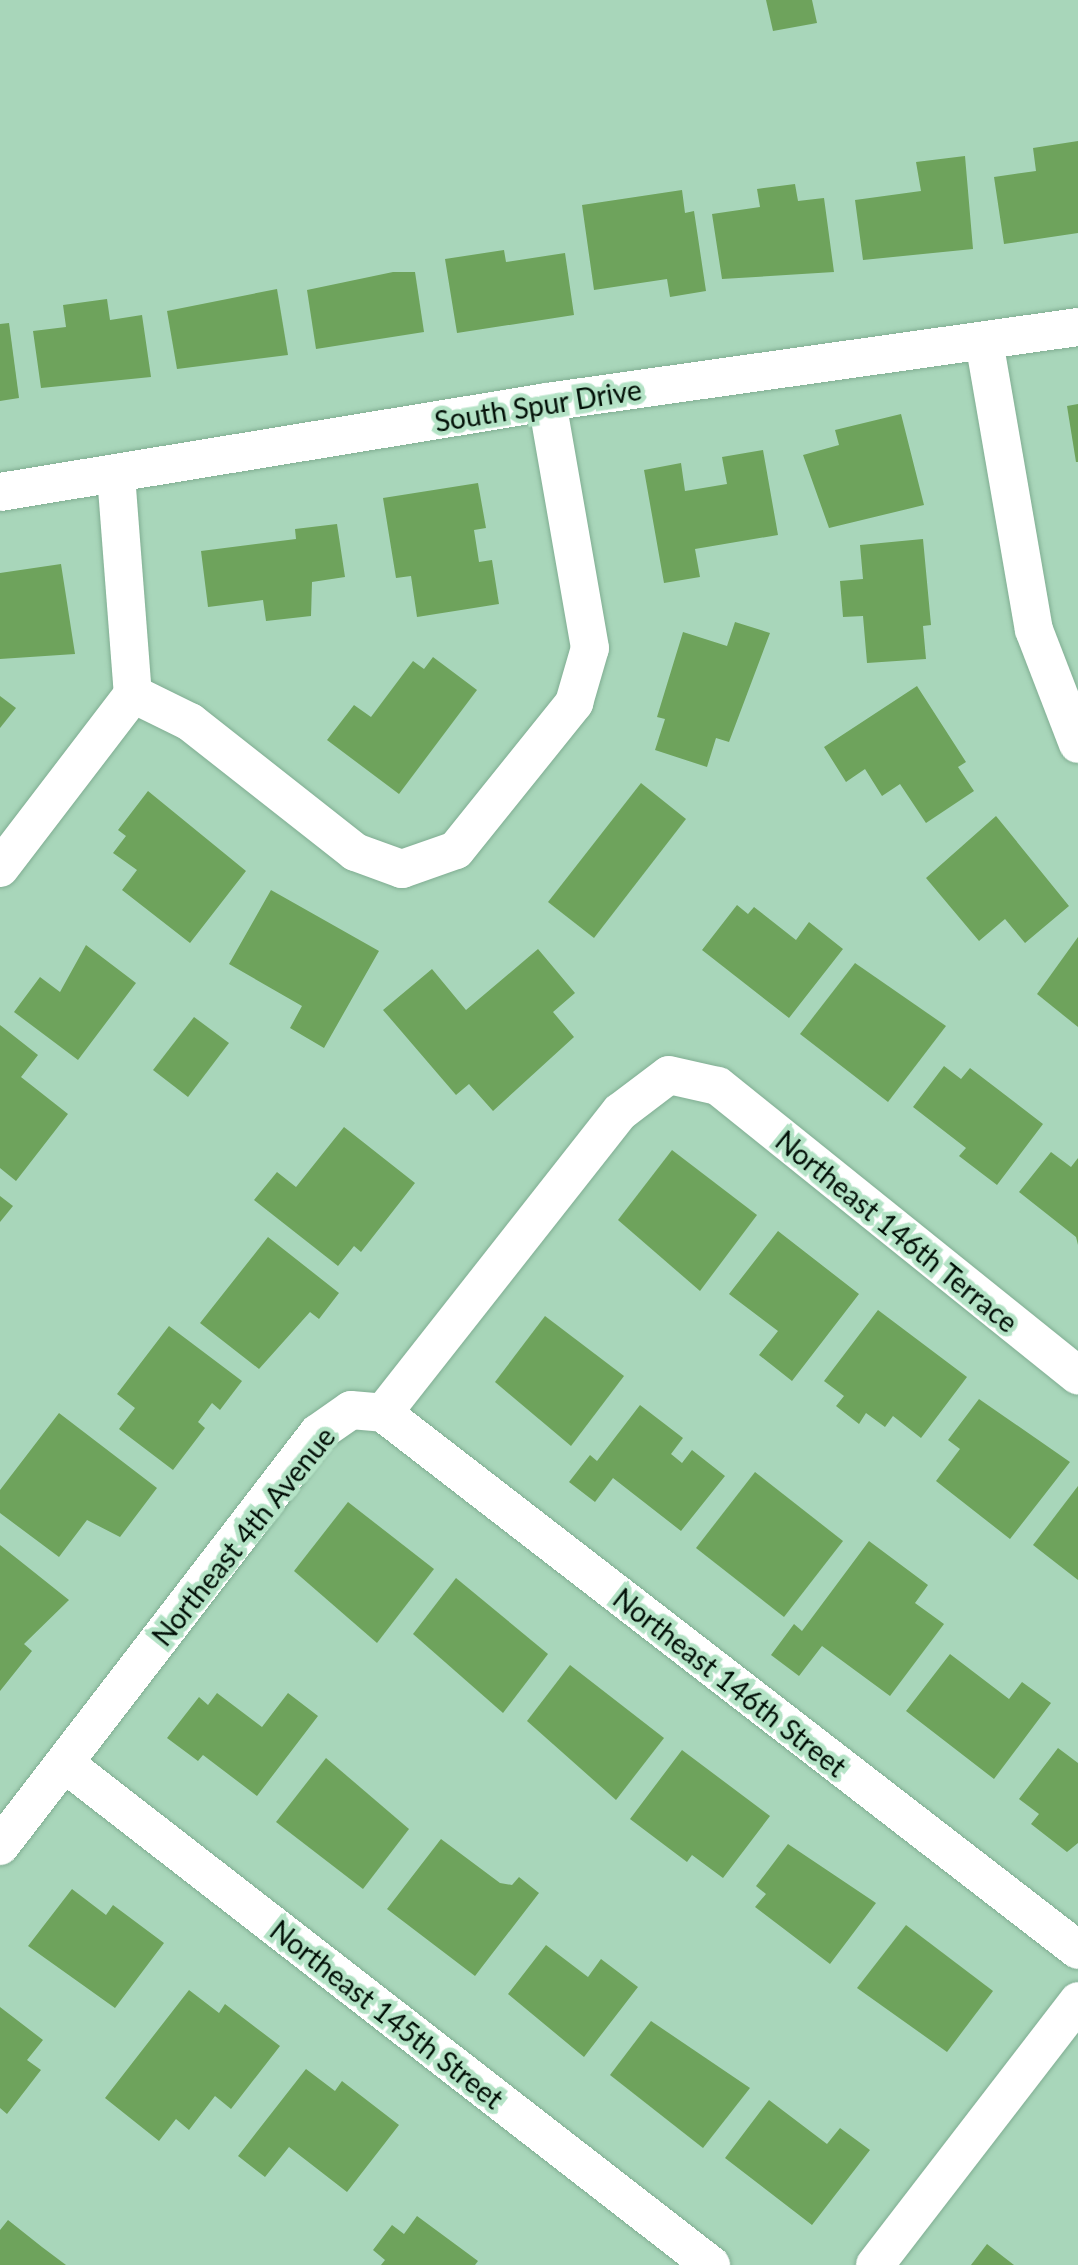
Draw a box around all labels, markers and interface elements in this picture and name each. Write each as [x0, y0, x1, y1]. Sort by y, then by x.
street label: South Spur Drive [432, 372, 644, 438]
street label: Northeast 146th Terrace [769, 1123, 1025, 1339]
street label: Northeast 4th Avenue [144, 1420, 342, 1652]
street label: Northeast 146th Street [607, 1581, 853, 1783]
street label: Northeast 145th Street [264, 1913, 510, 2115]

